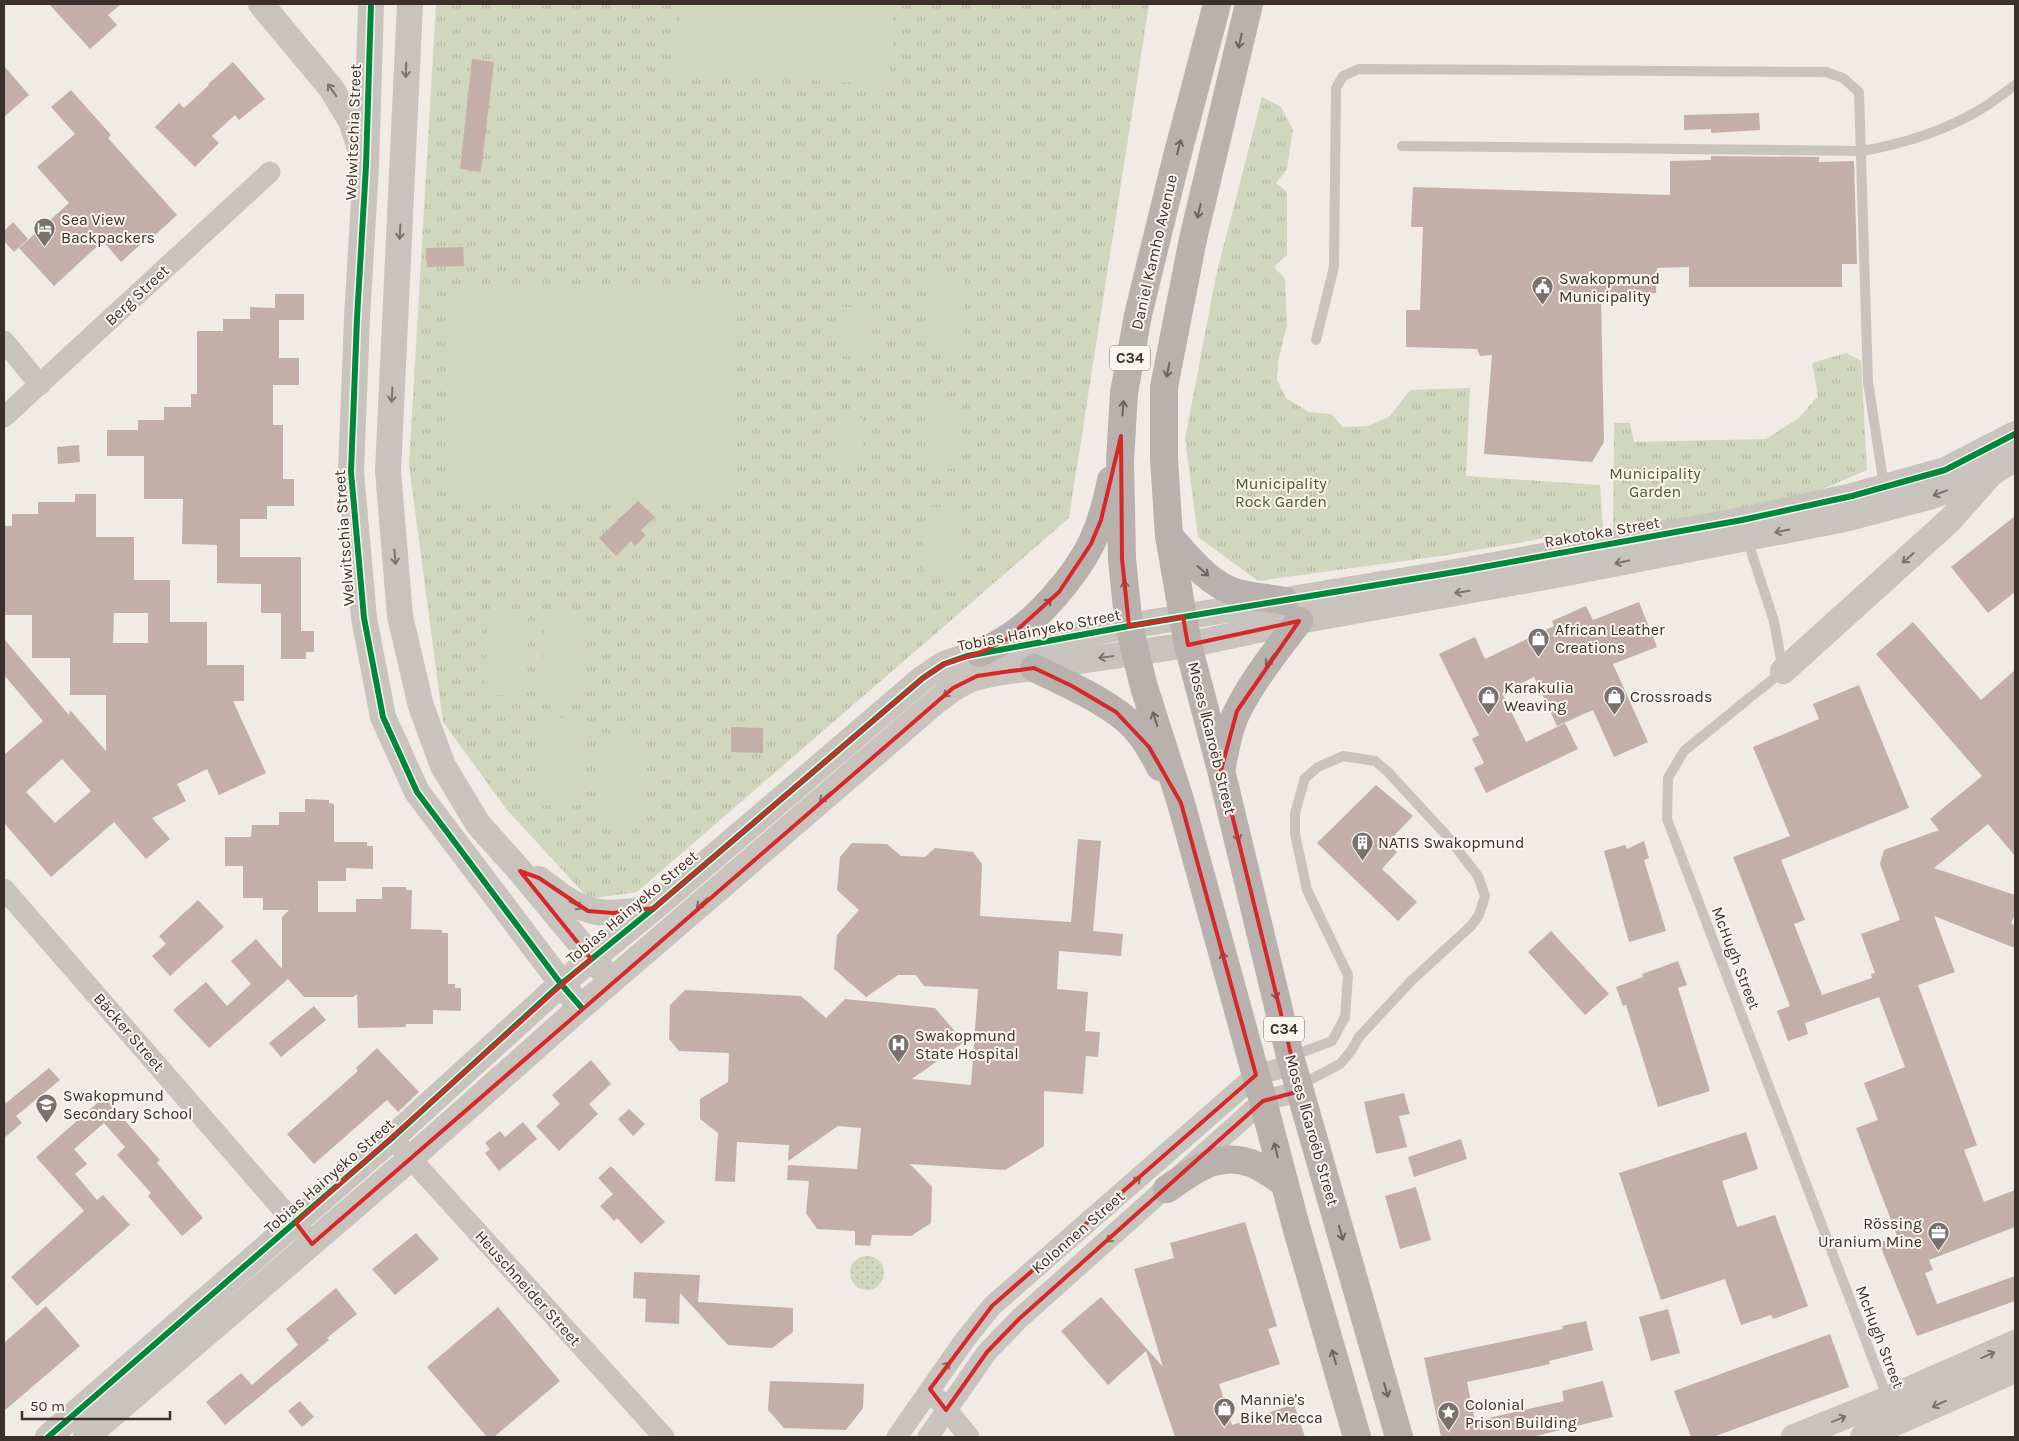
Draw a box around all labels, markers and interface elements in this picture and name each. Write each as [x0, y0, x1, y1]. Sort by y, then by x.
one-way arrow [1235, 33, 1244, 49]
one-way arrow [402, 62, 411, 78]
street label: Welwitschia Street [341, 63, 365, 201]
one-way arrow [327, 83, 337, 97]
one-way arrow [1175, 139, 1184, 155]
street label: Daniel Kamho Avenue [1127, 173, 1181, 331]
one-way arrow [1194, 202, 1204, 218]
place label: Sea View Backpackers [61, 210, 155, 247]
hotel icon: Sea View Backpackers [33, 216, 57, 247]
one-way arrow [395, 224, 404, 240]
street label: Berg Street [101, 261, 173, 329]
place label: Swakopmund Municipality [1559, 269, 1660, 306]
public building icon: Swakopmund Municipality [1531, 275, 1555, 306]
road number: C34 [1110, 346, 1150, 370]
one-way arrow [1162, 362, 1172, 378]
one-way arrow [387, 386, 396, 402]
one-way arrow [1118, 400, 1127, 416]
park label: Municipality Garden [1609, 464, 1701, 501]
street label: Welwitschia Street [330, 469, 358, 607]
park label: Municipality Rock Garden [1235, 474, 1327, 511]
one-way arrow [1932, 489, 1948, 498]
street label: Rakotoka Street [1543, 513, 1661, 551]
one-way arrow [1774, 527, 1790, 537]
one-way arrow [390, 548, 400, 564]
one-way arrow [1902, 552, 1915, 564]
one-way arrow [1615, 558, 1631, 568]
one-way arrow [1196, 565, 1209, 577]
one-way arrow [1120, 580, 1130, 596]
one-way arrow [1455, 588, 1471, 598]
one-way arrow [1040, 599, 1052, 611]
street label: Tobias Hainyeko Street [956, 605, 1122, 655]
place label: African Leather Creations [1555, 620, 1665, 657]
shop icon: African Leather Creations [1527, 626, 1551, 657]
one-way arrow [1098, 653, 1114, 663]
one-way arrow [1264, 653, 1275, 666]
street label: Moses ǁGaroëb Street [1184, 660, 1240, 816]
place label: Karakulia Weaving [1504, 678, 1574, 715]
shop icon: Karakulia Weaving [1476, 684, 1500, 715]
shop icon: Crossroads [1602, 684, 1626, 715]
one-way arrow [943, 686, 956, 697]
place label: Crossroads [1630, 687, 1712, 706]
one-way arrow [1150, 712, 1159, 727]
one-way arrow [819, 791, 832, 803]
one-way arrow [1233, 826, 1242, 842]
building icon: NATIS Swakopmund [1350, 830, 1374, 861]
place label: NATIS Swakopmund [1378, 833, 1524, 852]
street label: Tobias Hainyeko Street [562, 846, 702, 968]
one-way arrow [696, 897, 709, 908]
one-way arrow [568, 901, 583, 910]
street label: McHugh Street [1708, 904, 1764, 1012]
one-way arrow [1219, 952, 1229, 968]
one-way arrow [1271, 984, 1280, 1000]
street label: Bäcker Street [90, 989, 168, 1075]
road number: C34 [1264, 1016, 1304, 1042]
place label: Swakopmund State Hospital [915, 1026, 1019, 1063]
hospital icon: Swakopmund State Hospital [887, 1032, 911, 1063]
street label: Moses ǁGaroëb Street [1281, 1052, 1343, 1208]
place label: Swakopmund Secondary School [63, 1086, 192, 1123]
school or university icon: Swakopmund Secondary School [35, 1092, 59, 1123]
street label: Tobias Hainyeko Street [260, 1114, 398, 1238]
one-way arrow [1271, 1142, 1280, 1158]
one-way arrow [1129, 1176, 1142, 1188]
street label: Kolonnen Street [1028, 1187, 1128, 1277]
place label: Rössing Uranium Mine [1818, 1214, 1922, 1251]
office icon: Rössing Uranium Mine [1926, 1220, 1950, 1251]
one-way arrow [1337, 1225, 1346, 1241]
street label: Heuschneider Street [471, 1226, 585, 1350]
one-way arrow [1106, 1231, 1119, 1243]
street label: McHugh Street [1852, 1283, 1908, 1391]
one-way arrow [1328, 1349, 1338, 1365]
one-way arrow [1980, 1349, 1995, 1359]
one-way arrow [940, 1362, 950, 1376]
one-way arrow [1381, 1381, 1391, 1397]
scale bar [22, 1388, 170, 1420]
place label: Mannie's Bike Mecca [1240, 1390, 1323, 1427]
place label: Colonial Prison Building [1465, 1395, 1577, 1432]
shop icon: Mannie's Bike Mecca [1212, 1396, 1236, 1427]
text: 50 m [30, 1397, 65, 1415]
one-way arrow [1932, 1400, 1947, 1410]
place icon: Colonial Prison Building [1437, 1401, 1461, 1432]
one-way arrow [1831, 1414, 1846, 1423]

